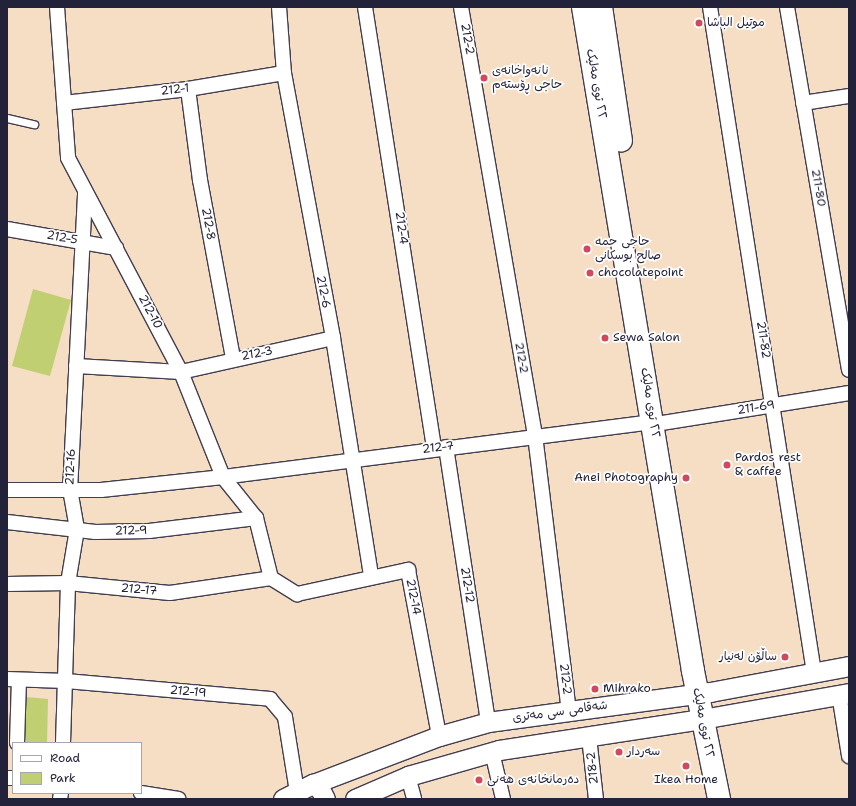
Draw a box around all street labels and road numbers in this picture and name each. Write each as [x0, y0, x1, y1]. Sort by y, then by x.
street label: 212-2 [457, 22, 477, 56]
street label: ٢٢ توی مەلیک [583, 48, 609, 120]
street label: 212-1 [160, 81, 190, 99]
street label: 211-80 [808, 168, 828, 208]
street label: 212-8 [198, 207, 218, 241]
street label: 212-4 [392, 211, 410, 245]
street label: 212-5 [45, 228, 79, 248]
street label: 212-6 [313, 274, 333, 310]
street label: 212-10 [135, 292, 165, 332]
street label: 211-82 [753, 320, 773, 360]
street label: 212-2 [511, 341, 531, 375]
street label: 212-3 [240, 344, 274, 364]
street label: ٢٢ توی مەلیک [637, 367, 663, 439]
street label: 211-69 [736, 398, 776, 418]
street label: 212-7 [421, 439, 455, 457]
street label: 212-16 [63, 448, 79, 486]
street label: 212-9 [115, 524, 147, 538]
street label: 212-12 [457, 566, 477, 604]
street label: 212-14 [402, 578, 424, 616]
street label: 212-17 [120, 581, 158, 599]
street label: 212-2 [556, 662, 574, 696]
street label: 212-19 [169, 683, 207, 701]
street label: ٢٢ توی مەلیک [689, 687, 717, 759]
street label: شەقامی سی مەتری [511, 698, 609, 726]
street label: 218-2 [584, 751, 602, 785]

